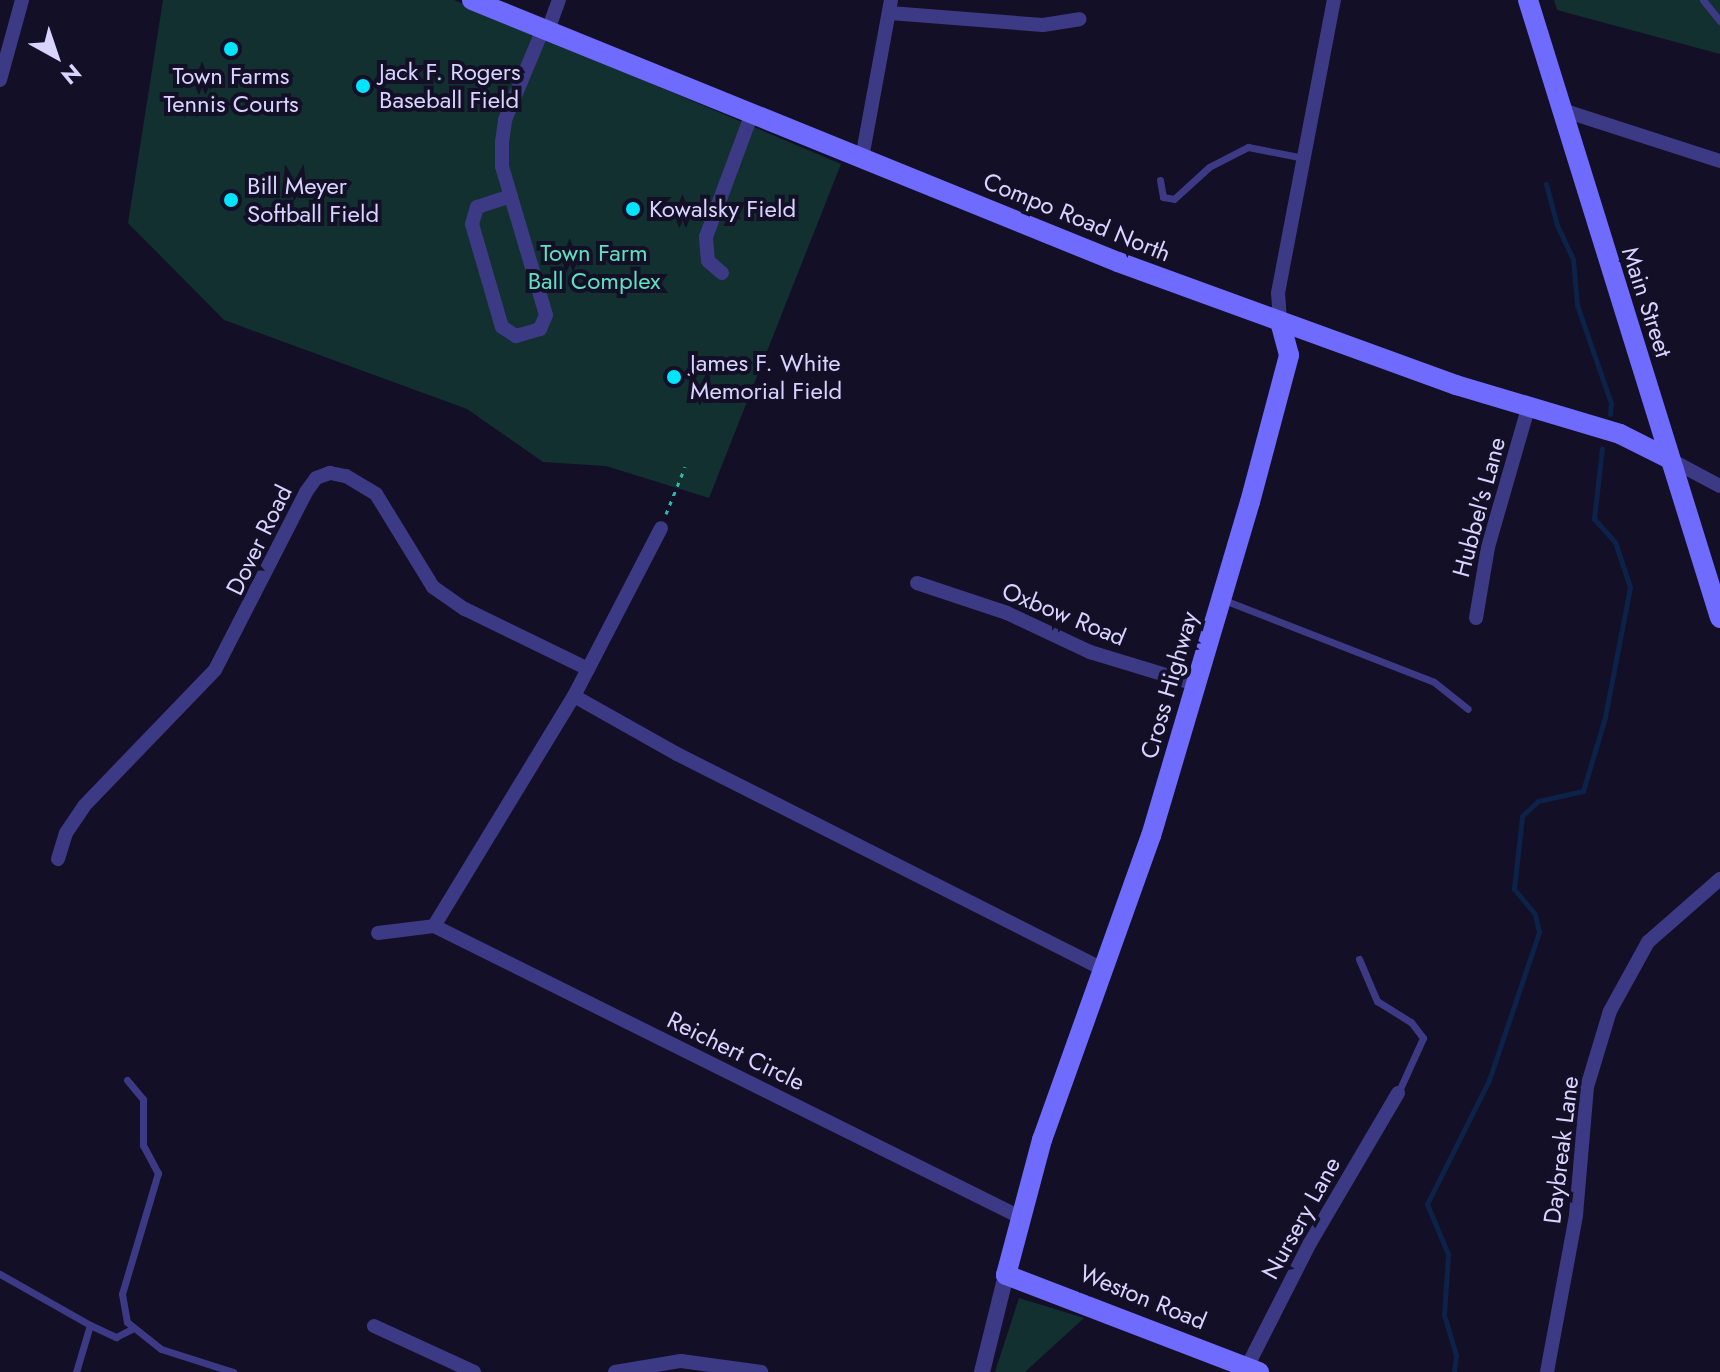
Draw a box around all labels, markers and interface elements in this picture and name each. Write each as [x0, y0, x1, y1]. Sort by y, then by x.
north arrow [16, 16, 96, 96]
marker: Town Farms Tennis Courts [222, 40, 240, 58]
text: N [54, 57, 88, 92]
place label: Jack F. Rogers Baseball Field [379, 58, 521, 114]
place label: Town Farms Tennis Courts [163, 62, 299, 118]
marker: Jack F. Rogers Baseball Field [354, 77, 372, 95]
street label: Compo Road North [979, 166, 1175, 268]
place label: Bill Meyer Softball Field [247, 172, 379, 228]
marker: Bill Meyer Softball Field [222, 191, 240, 209]
place label: Kowalsky Field [649, 195, 796, 223]
marker: Kowalsky Field [624, 200, 642, 218]
park label: Town Farm Ball Complex [528, 239, 660, 295]
street label: Main Street [1616, 243, 1678, 361]
place label: James F. White Memorial Field [690, 349, 842, 405]
marker: James F. White Memorial Field [665, 368, 683, 386]
street label: Hubbel's Lane [1447, 434, 1511, 580]
street label: Dover Road [220, 480, 298, 600]
street label: Oxbow Road [998, 576, 1130, 652]
street label: Cross Highway [1134, 608, 1204, 762]
street label: Reichert Circle [662, 1005, 810, 1097]
street label: Daybreak Lane [1538, 1074, 1584, 1226]
street label: Nursery Lane [1256, 1152, 1346, 1284]
street label: Weston Road [1075, 1258, 1211, 1336]

